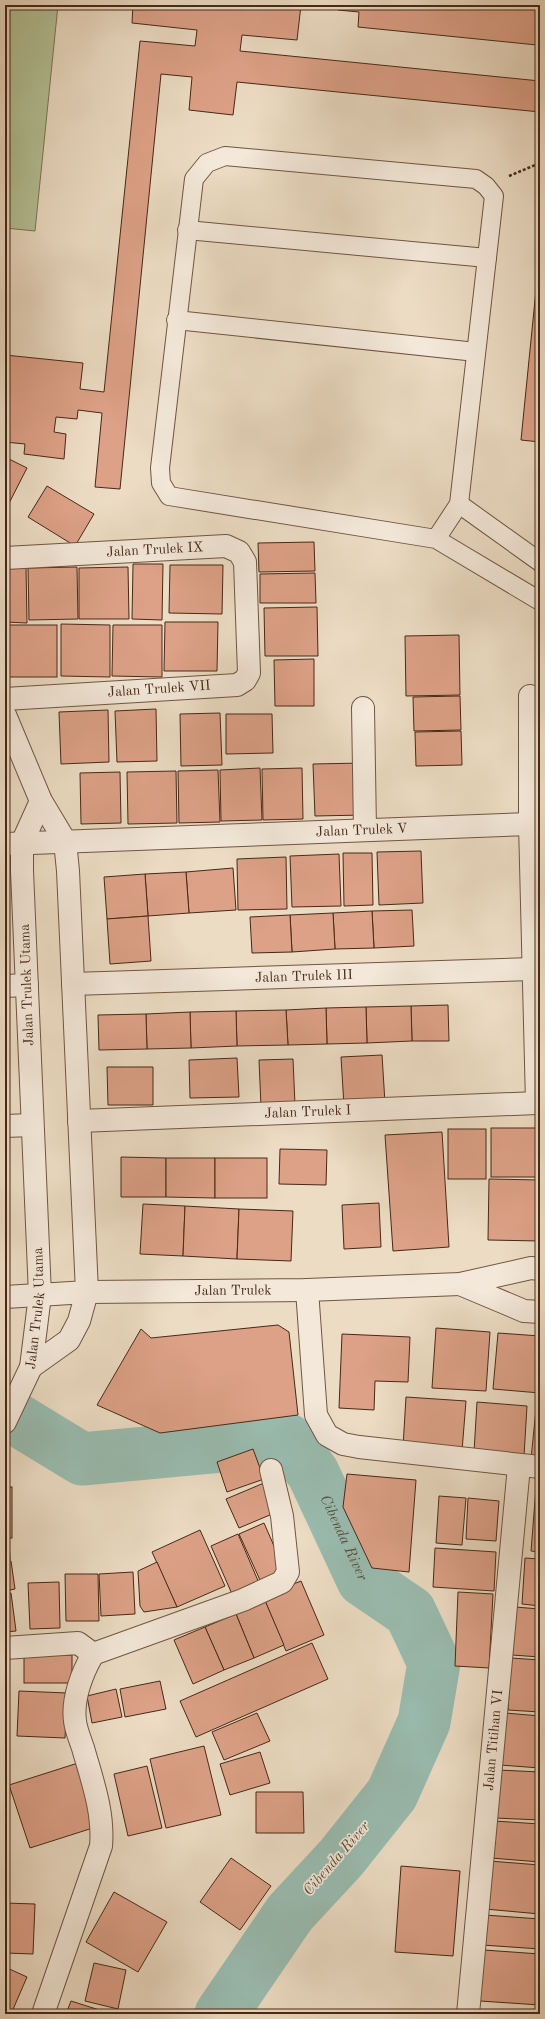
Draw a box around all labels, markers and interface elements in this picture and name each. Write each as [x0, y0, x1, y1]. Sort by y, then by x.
street label: Jalan Trulek IX [106, 540, 204, 559]
street label: Jalan Trulek VII [107, 678, 211, 700]
street label: Jalan Trulek V [315, 822, 408, 839]
street label: Jalan Trulek Utama [18, 924, 36, 1046]
street label: Jalan Trulek III [255, 968, 353, 985]
street label: Jalan Trulek I [264, 1103, 352, 1121]
street label: Jalan Trulek Utama [24, 1247, 47, 1370]
street label: Jalan Trulek [194, 1283, 272, 1298]
water label: Cibenda River [317, 1493, 370, 1583]
street label: Jalan Titihan VI [482, 1689, 505, 1791]
water label: Cibenda River [301, 1819, 373, 1899]

